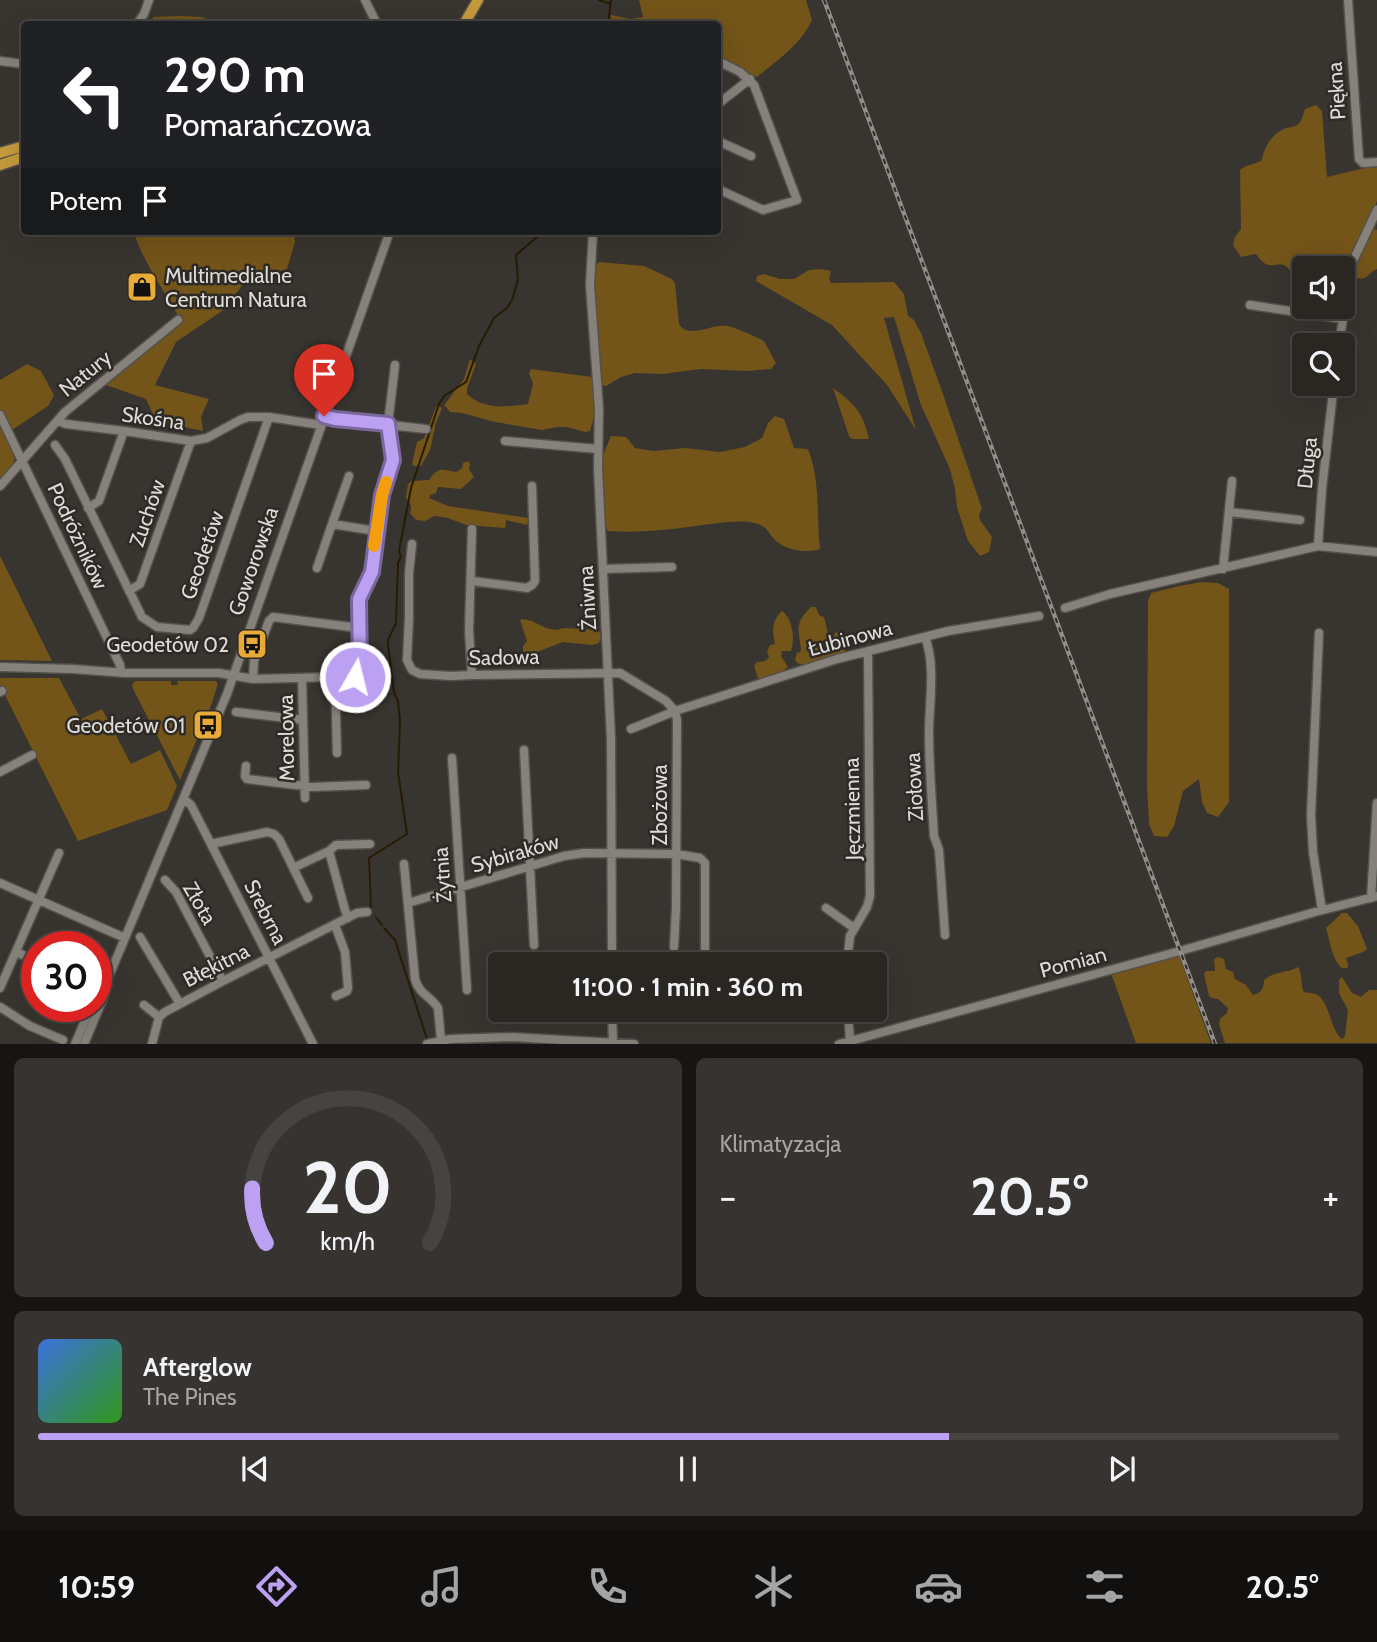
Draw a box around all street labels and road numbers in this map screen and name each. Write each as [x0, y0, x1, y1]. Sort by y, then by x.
street label: Piękna [1321, 61, 1351, 121]
street label: Natury [54, 344, 116, 402]
street label: Skośna [120, 401, 186, 435]
street label: Długa [1292, 436, 1322, 490]
street label: Zuchów [124, 476, 170, 550]
street label: Podróżników [42, 479, 114, 593]
street label: Goworowska [223, 503, 283, 619]
street label: Geodetów [175, 507, 229, 603]
street label: Żniwna [573, 565, 601, 631]
street label: Łubinowa [805, 615, 895, 661]
street label: Sadowa [468, 644, 540, 670]
street label: Morelowa [273, 694, 299, 782]
street label: Ziołowa [900, 752, 928, 822]
street label: Jęczmienna [839, 757, 865, 862]
street label: Zbożowa [647, 764, 672, 846]
street label: Sybiraków [468, 828, 562, 878]
street label: Żytnia [428, 846, 456, 904]
street label: Srebrna [239, 875, 293, 949]
street label: Złota [178, 877, 222, 929]
street label: Błękitna [179, 938, 253, 992]
street label: Pomian [1037, 941, 1109, 983]

